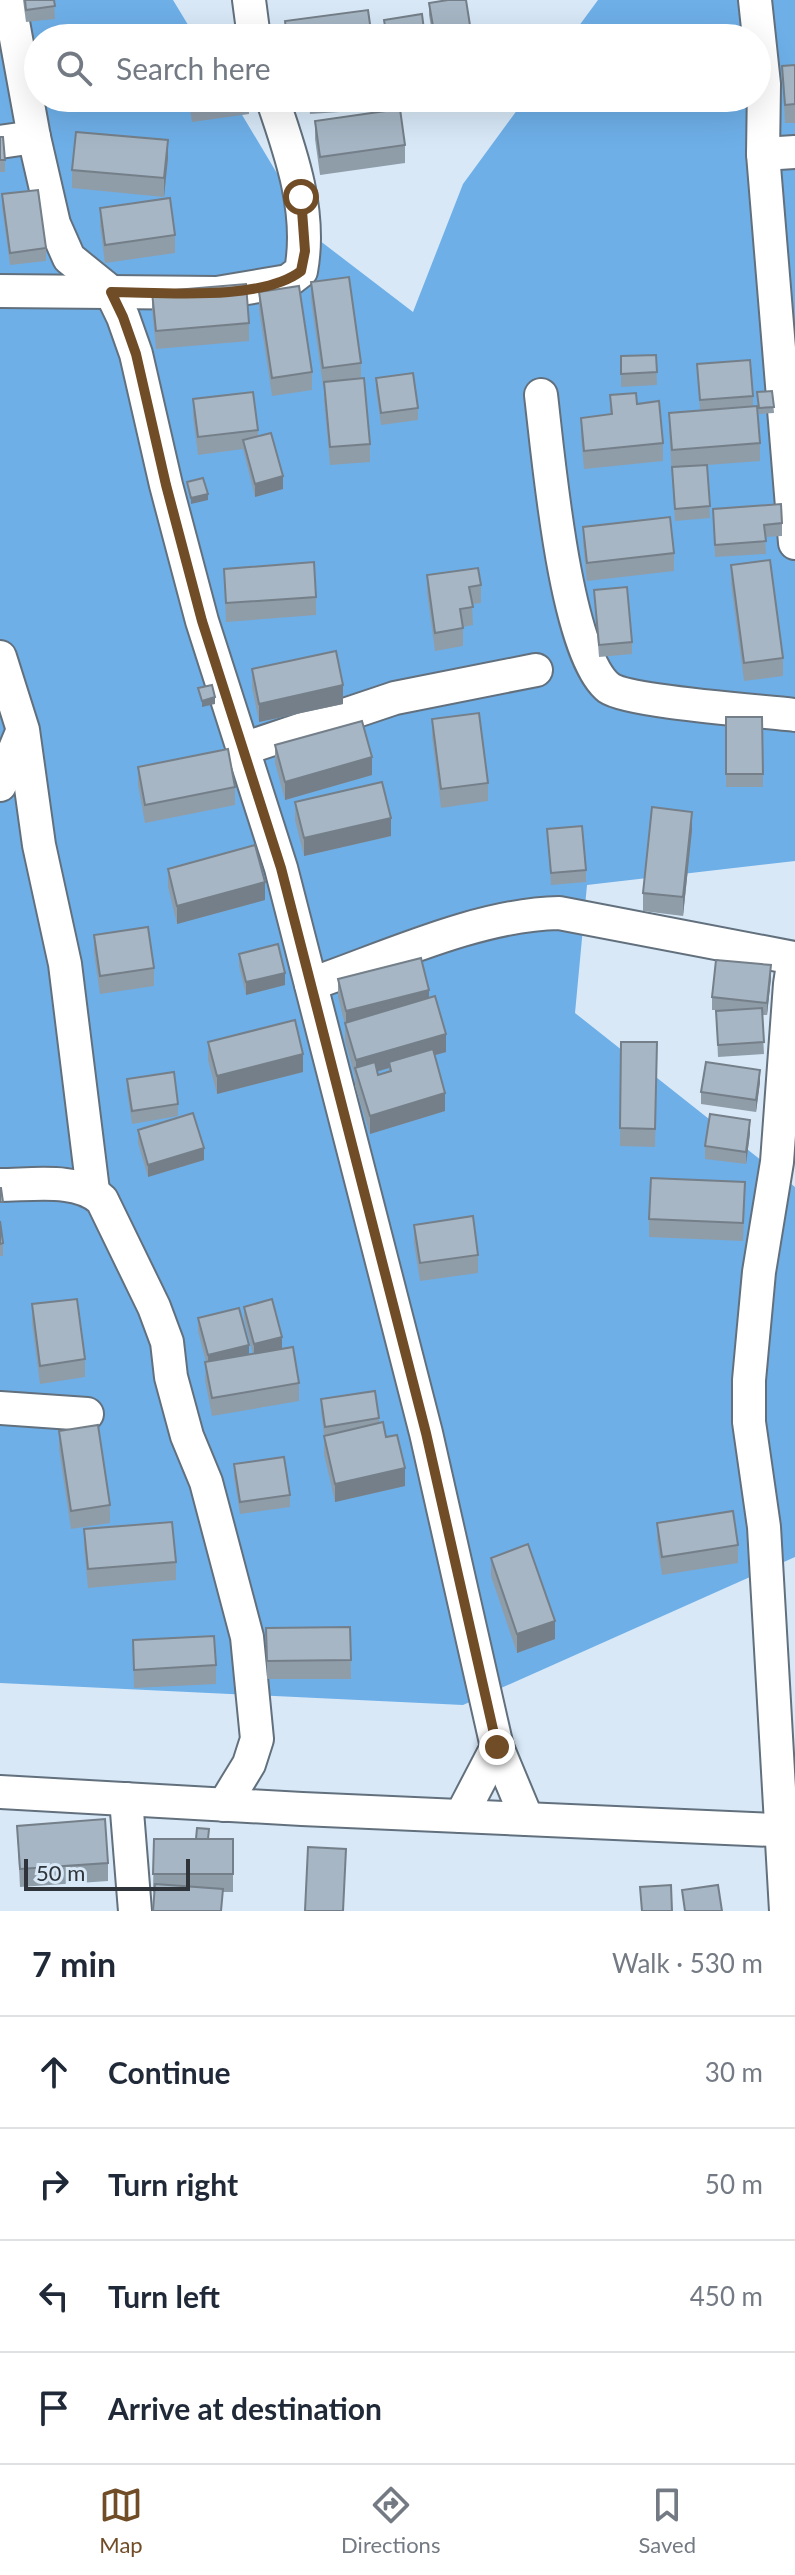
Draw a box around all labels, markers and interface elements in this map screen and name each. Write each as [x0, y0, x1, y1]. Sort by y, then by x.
search box [24, 24, 771, 112]
icon: search [52, 46, 96, 90]
text: Search here [116, 50, 271, 86]
route start [283, 179, 319, 215]
route end [479, 1729, 515, 1765]
scale bar [24, 1855, 190, 1891]
text: 50 m [36, 1859, 85, 1886]
text: 7 min [32, 1943, 116, 1984]
text: Walk · 530 m [612, 1947, 763, 1979]
icon: ahead [32, 2050, 76, 2094]
text: Continue [108, 2054, 231, 2090]
text: 30 m [705, 2056, 763, 2088]
icon: right [32, 2162, 76, 2206]
text: Turn right [108, 2166, 238, 2202]
text: 50 m [705, 2168, 763, 2200]
icon: left [32, 2274, 76, 2318]
text: Turn left [108, 2278, 220, 2314]
text: 450 m [690, 2280, 763, 2312]
icon: arrive [32, 2386, 76, 2430]
text: Arrive at destination [108, 2390, 382, 2426]
tab: Map [99, 2483, 143, 2558]
tab: Directions [341, 2483, 440, 2558]
tab: Saved [638, 2483, 696, 2558]

